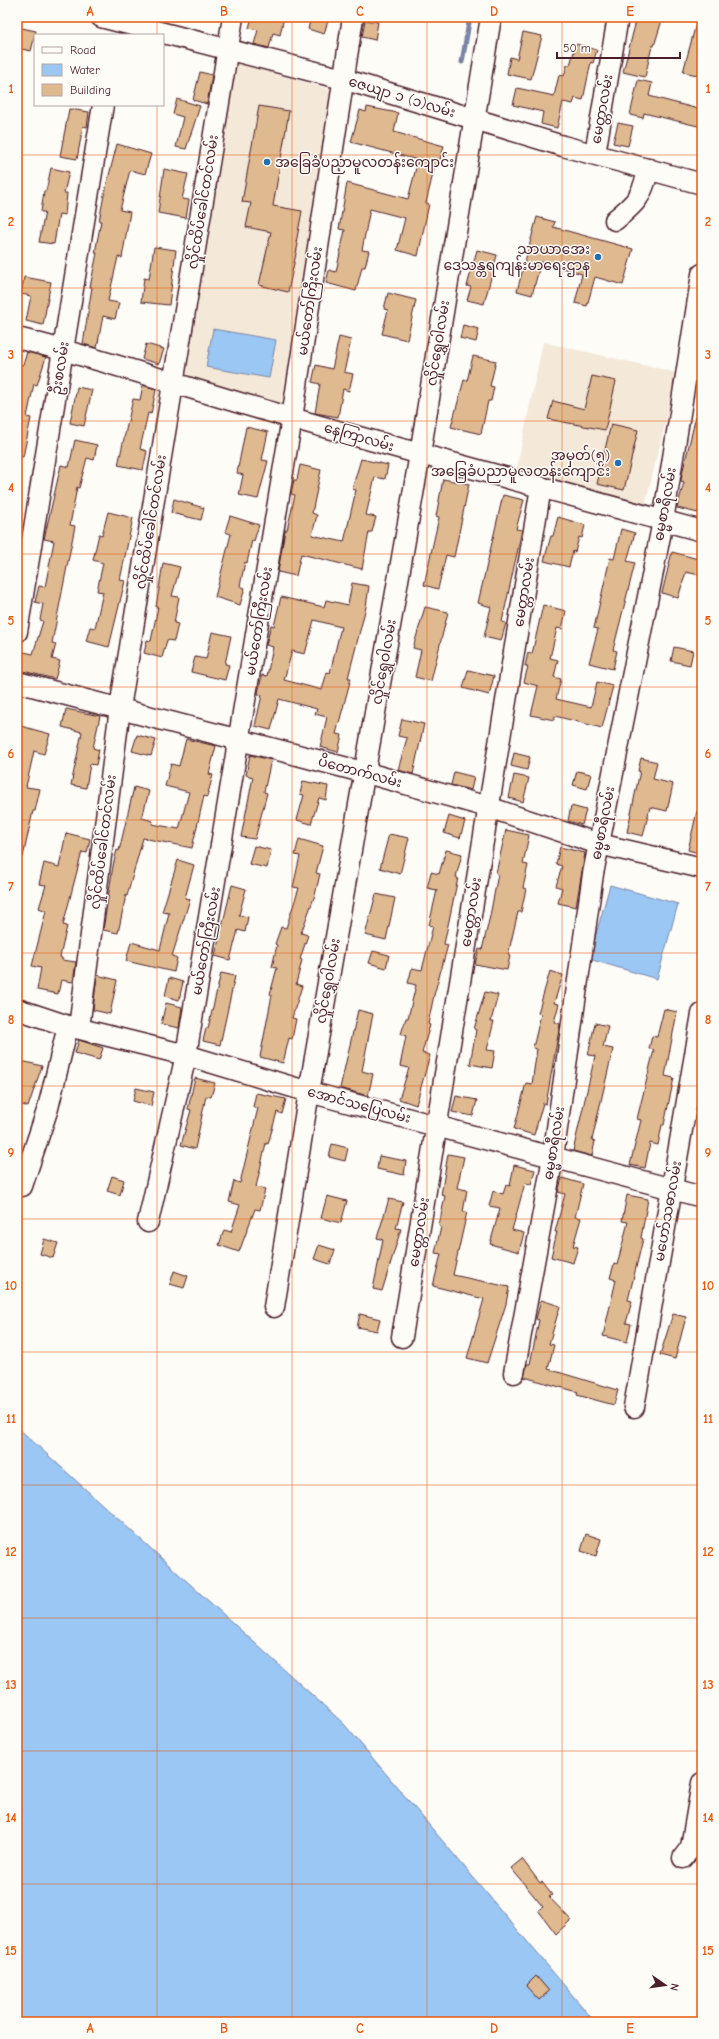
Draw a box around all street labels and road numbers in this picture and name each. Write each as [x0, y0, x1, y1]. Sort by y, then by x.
street label: ဇေယျာ ၁ (၁)လမ်း [346, 71, 458, 124]
street label: မေတ္တာလမ်း [586, 73, 619, 146]
street label: လှိုင်ထိပ်ခေါင်တင်လမ်း [182, 133, 225, 271]
street label: မယ်တော်ကြီးလမ်း [292, 245, 329, 357]
street label: လှိုင်ရွှေဝါလမ်း [421, 299, 456, 387]
street label: ဦးစလမ်း [45, 340, 76, 396]
street label: နေကြာလမ်း [321, 417, 397, 458]
street label: လှိုင်ထိပ်ခေါင်တင်လမ်း [130, 453, 173, 591]
street label: ဓမ္မစာရီလမ်း [648, 466, 683, 543]
street label: မေတ္တာလမ်း [508, 556, 541, 629]
street label: မယ်တော်ကြီးလမ်း [240, 565, 279, 677]
street label: လှိုင်ရွှေဝါလမ်း [366, 618, 403, 707]
street label: ပိတောက်လမ်း [316, 751, 404, 791]
street label: လှိုင်ထိပ်ခေါင်တင်လမ်း [84, 773, 123, 911]
street label: ဓမ္မစာရီလမ်း [586, 784, 622, 862]
street label: မေတ္တာလမ်း [455, 876, 488, 949]
street label: မယ်တော်ကြီးလမ်း [186, 885, 227, 997]
street label: လှိုင်ရွှေဝါလမ်း [310, 937, 347, 1026]
street label: အောင်သပြေလမ်း [305, 1081, 413, 1130]
street label: ဓမ္မစာရီလမ်း [538, 1105, 572, 1182]
street label: မဟော်သဓာလမ်း [649, 1159, 685, 1263]
street label: မေတ္တာလမ်း [403, 1196, 436, 1269]

